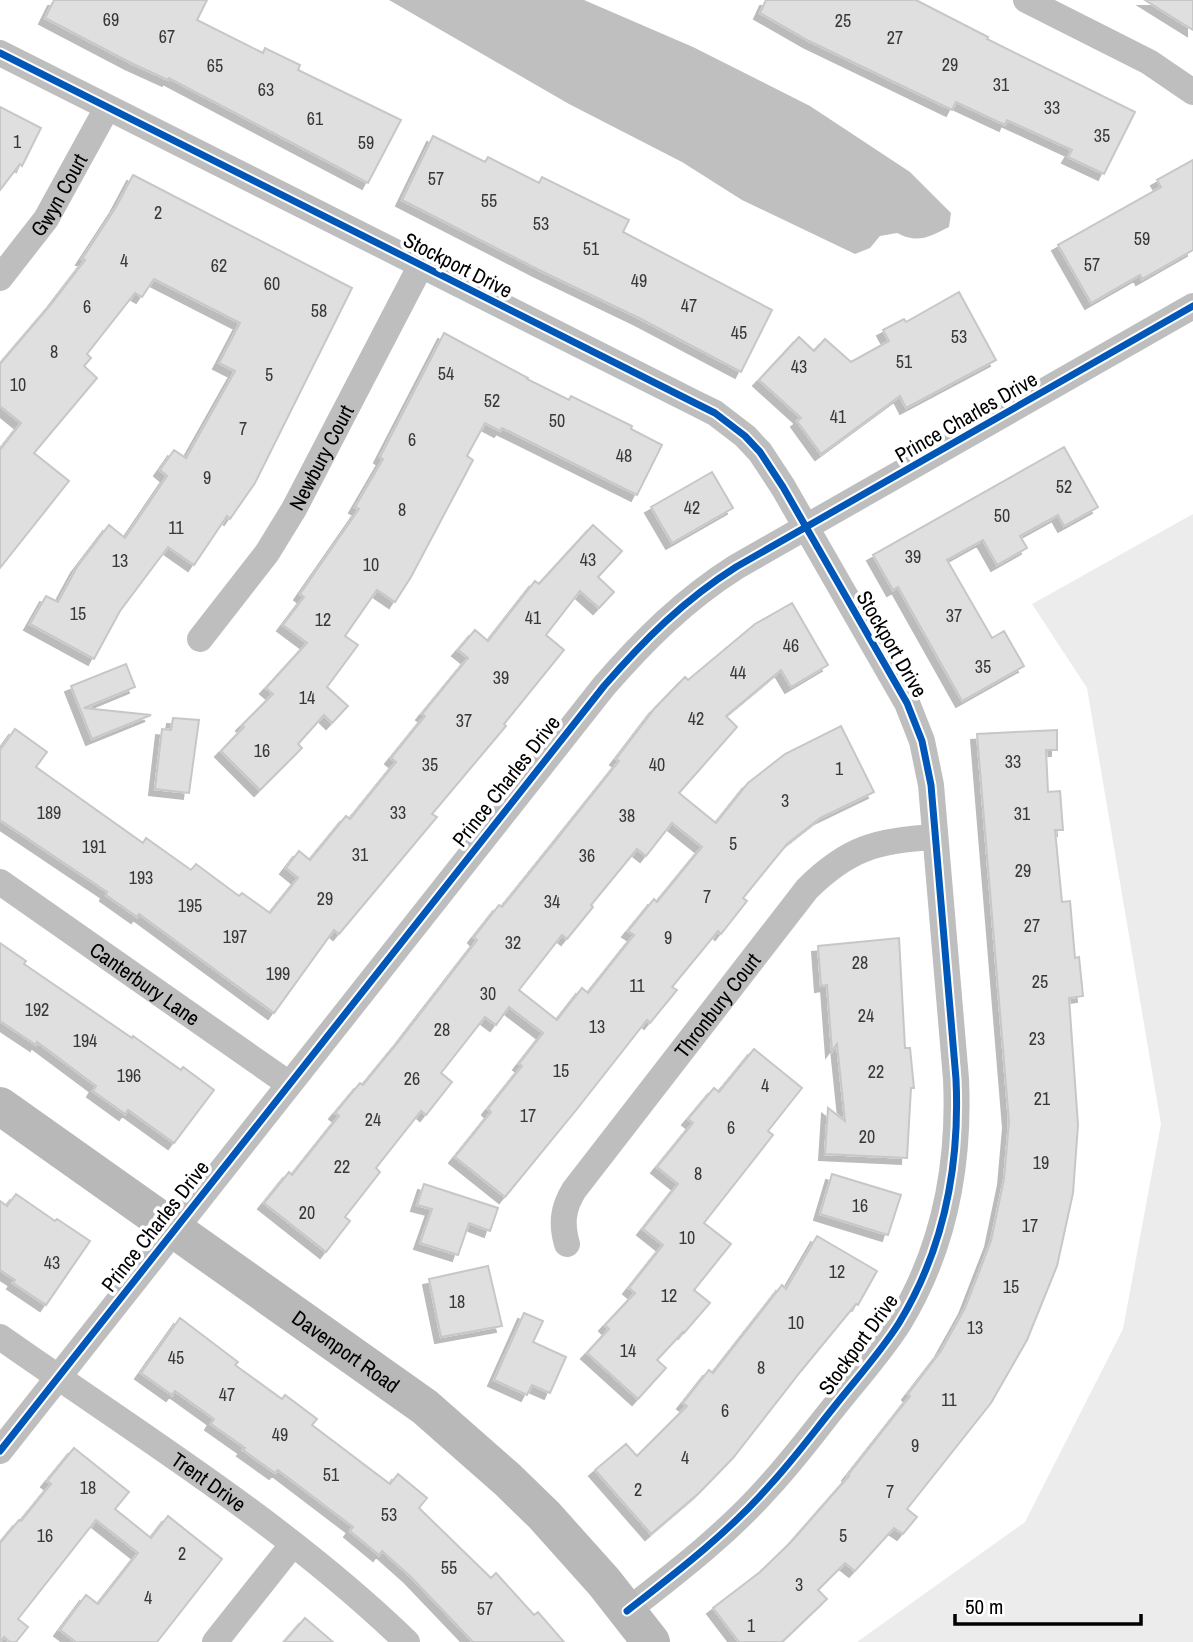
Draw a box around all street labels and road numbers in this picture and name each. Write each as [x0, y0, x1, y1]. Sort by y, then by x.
street label: Gwyn Court [23, 148, 94, 242]
street label: Stockport Drive [399, 225, 517, 305]
street label: Prince Charles Drive [890, 364, 1042, 470]
street label: Newbury Court [282, 399, 360, 515]
street label: Stockport Drive [850, 585, 934, 703]
street label: Prince Charles Drive [445, 709, 567, 853]
street label: Canterbury Lane [84, 935, 206, 1032]
street label: Thronbury Court [667, 947, 767, 1064]
street label: Prince Charles Drive [94, 1154, 216, 1298]
street label: Stockport Drive [811, 1287, 905, 1401]
street label: Davenport Road [286, 1303, 406, 1399]
street label: Trent Drive [166, 1445, 252, 1518]

